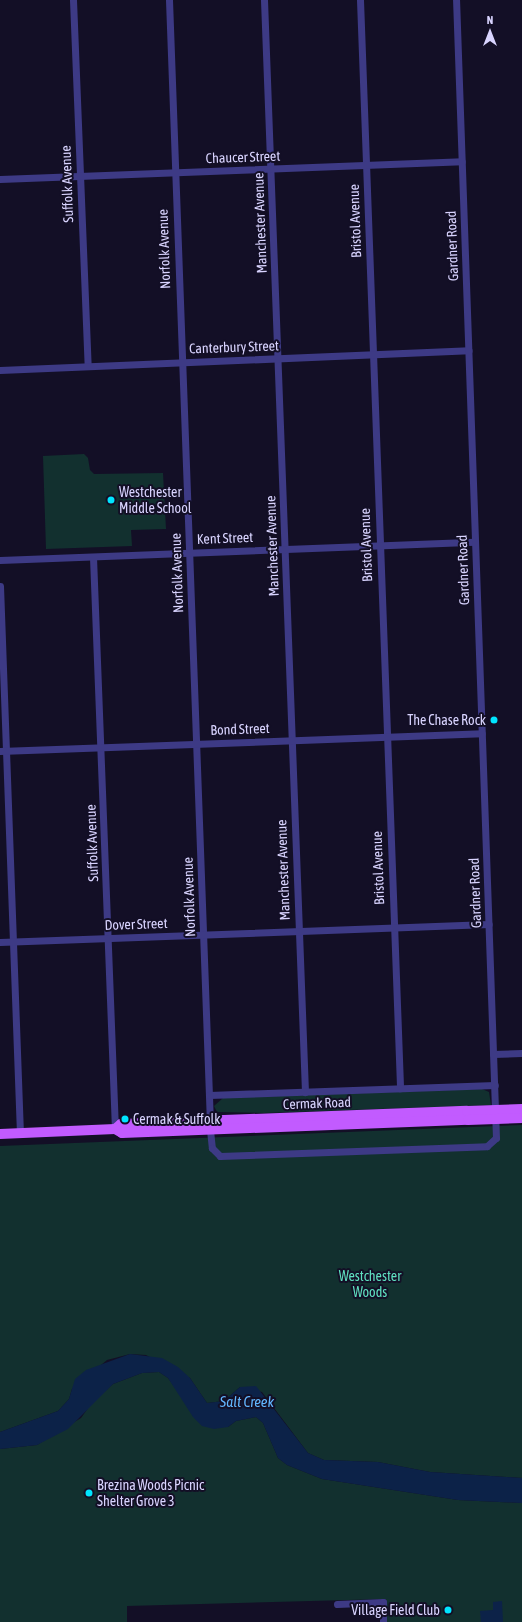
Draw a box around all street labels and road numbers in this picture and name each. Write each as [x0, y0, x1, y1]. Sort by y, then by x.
street label: Suffolk Avenue [57, 145, 77, 223]
street label: Chaucer Street [205, 147, 281, 167]
street label: Manchester Avenue [250, 172, 270, 274]
street label: Bristol Avenue [345, 184, 365, 258]
street label: Norfolk Avenue [154, 209, 174, 289]
street label: Gardner Road [442, 210, 462, 282]
street label: Canterbury Street [189, 337, 279, 357]
street label: Manchester Avenue [262, 495, 282, 597]
street label: Bristol Avenue [356, 508, 376, 582]
street label: Kent Street [197, 529, 253, 547]
street label: Norfolk Avenue [167, 533, 187, 613]
street label: Gardner Road [453, 534, 473, 606]
street label: Bond Street [210, 720, 270, 738]
street label: Suffolk Avenue [82, 804, 102, 882]
street label: Manchester Avenue [273, 819, 293, 921]
street label: Bristol Avenue [368, 831, 388, 905]
street label: Norfolk Avenue [179, 857, 199, 937]
street label: Gardner Road [465, 857, 485, 929]
street label: Dover Street [104, 915, 168, 933]
street label: Cermak Road [283, 1093, 351, 1113]

